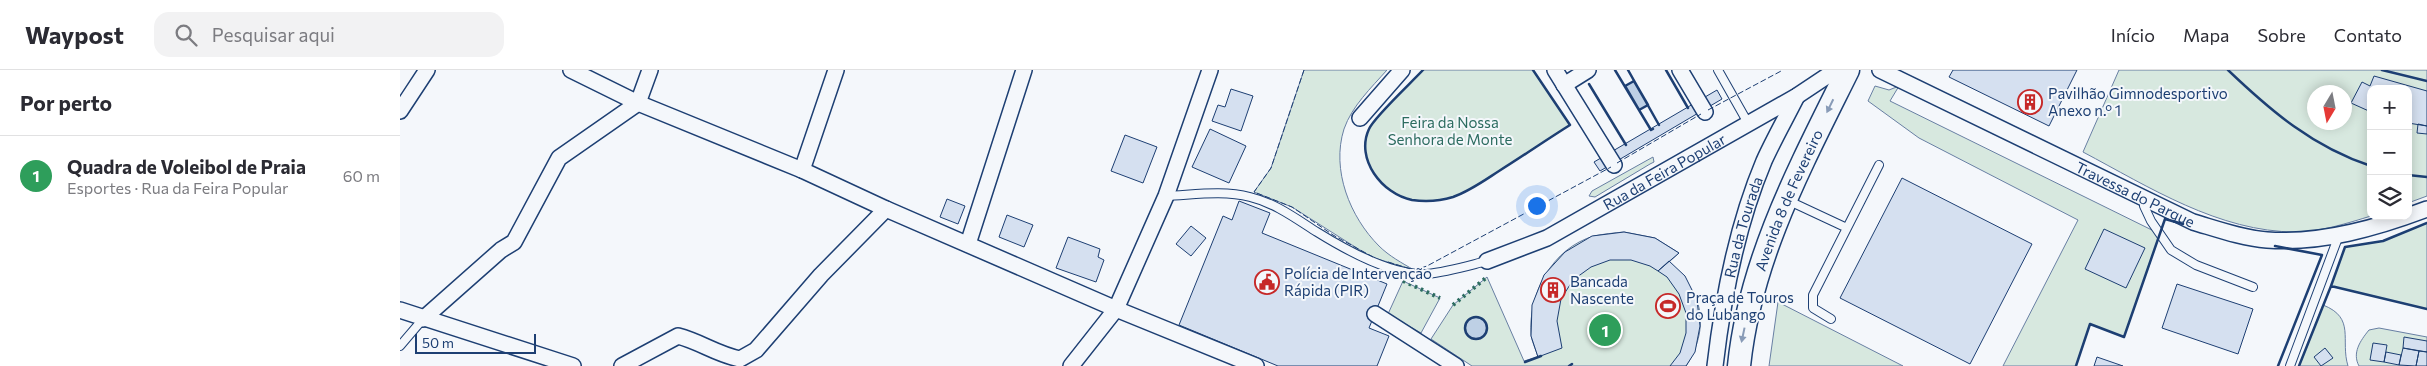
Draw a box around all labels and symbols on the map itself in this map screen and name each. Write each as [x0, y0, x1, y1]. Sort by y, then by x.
place label: Pavilhão Gimnodesportivo Anexo n.º 1 [2048, 84, 2228, 119]
north arrow [2307, 85, 2352, 130]
building icon: Pavilhão Gimnodesportivo Anexo n.º 1 [2017, 89, 2043, 115]
one-way arrow [1826, 99, 1834, 113]
park label: Feira da Nossa Senhora de Monte [1388, 113, 1512, 148]
street label: Avenida 8 de Fevereiro [1751, 126, 1826, 273]
street label: Rua da Feira Popular [1600, 129, 1729, 213]
street label: Travessa do Parque [2073, 158, 2198, 231]
street label: Rua da Tourada [1720, 174, 1766, 279]
your location [1524, 193, 1550, 219]
place label: Polícia de Intervenção Rápida (PIR) [1284, 264, 1432, 299]
public building icon: Polícia de Intervenção Rápida (PIR) [1254, 269, 1280, 295]
place label: Bancada Nascente [1570, 272, 1634, 307]
building icon: Bancada Nascente [1540, 277, 1566, 303]
place label: Praça de Touros do Lubango [1686, 288, 1794, 323]
sports icon: Praça de Touros do Lubango [1655, 293, 1681, 319]
pin: 1 [1589, 311, 1621, 349]
one-way arrow [1739, 327, 1747, 342]
scale bar [415, 331, 536, 354]

